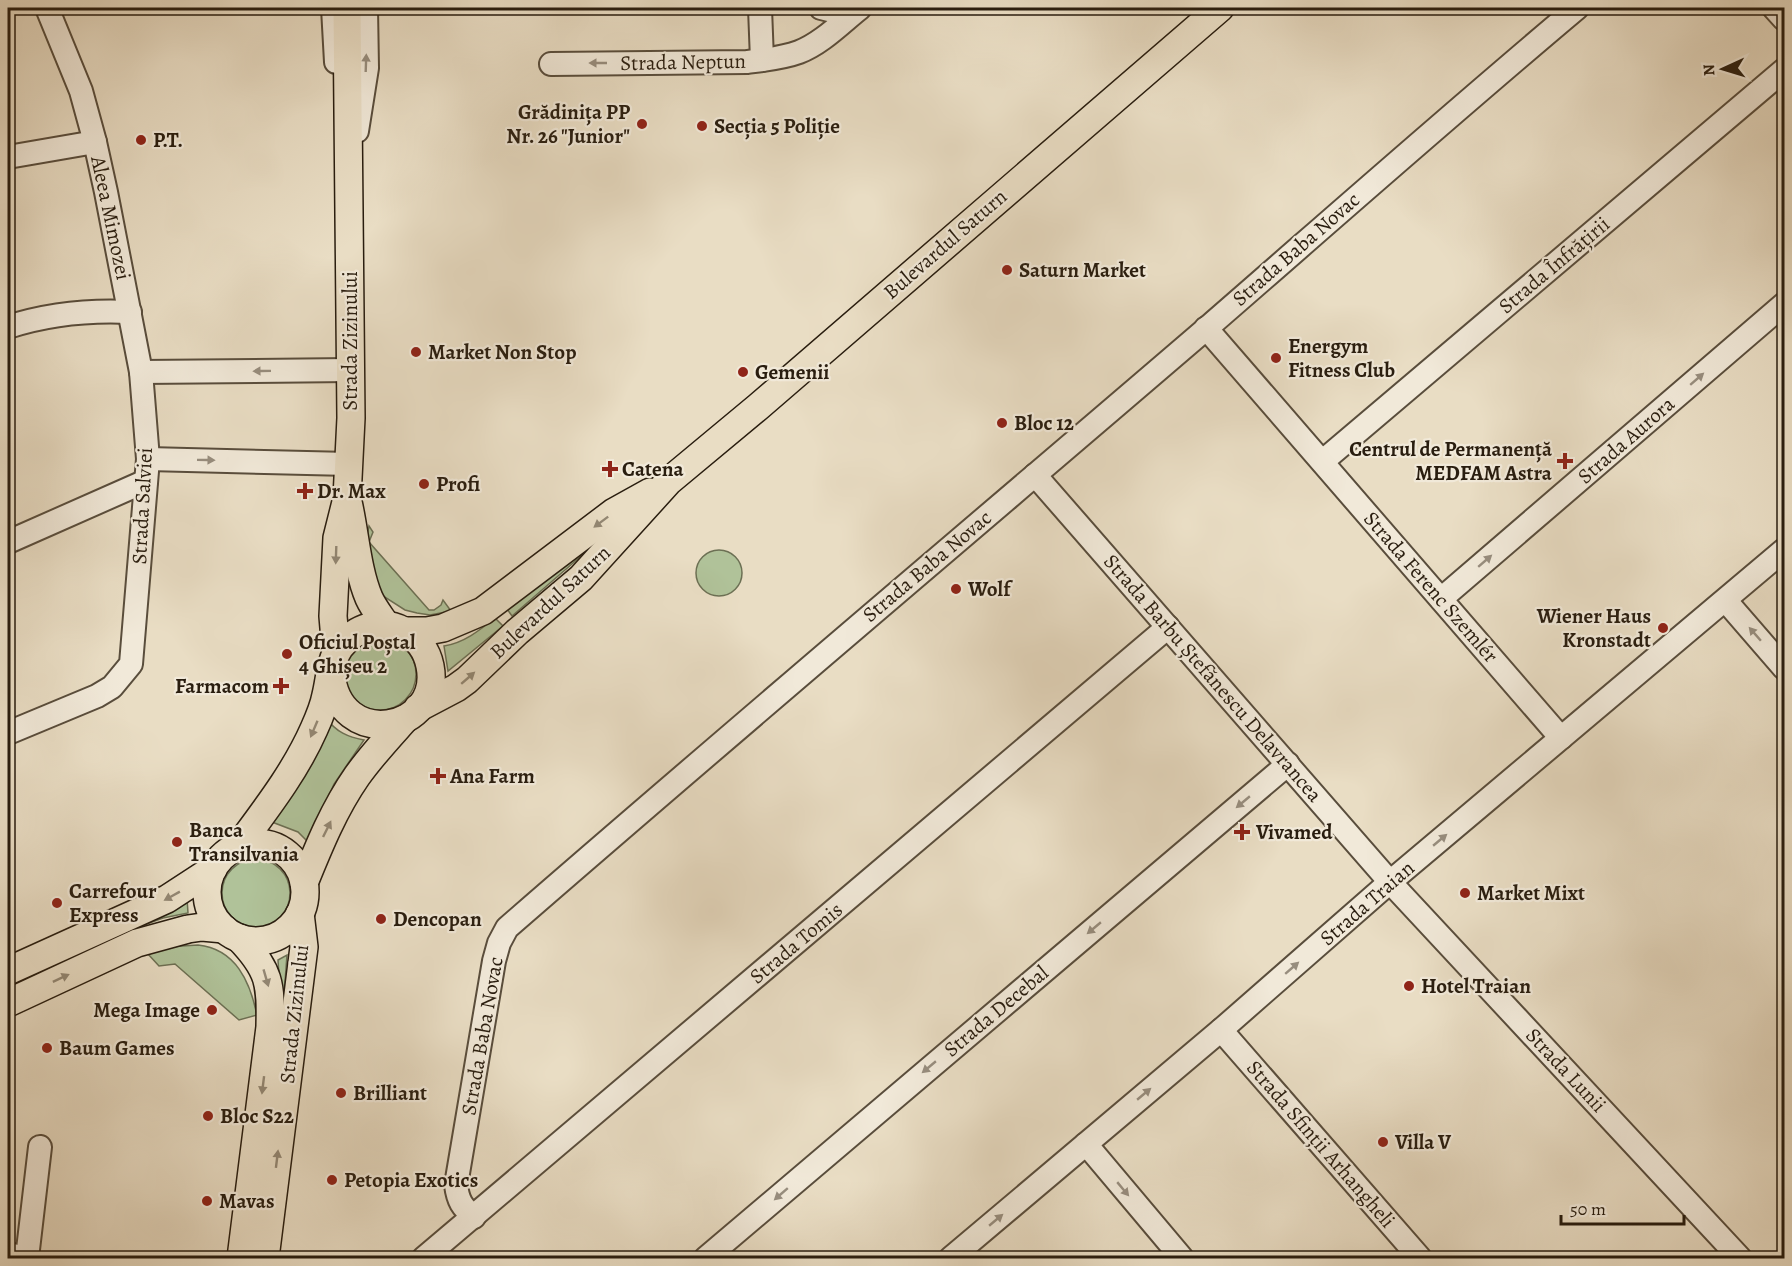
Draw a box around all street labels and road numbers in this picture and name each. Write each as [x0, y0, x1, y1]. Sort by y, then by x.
street label: Strada Neptun [620, 47, 746, 77]
street label: Aleea Mimozei [84, 152, 138, 283]
street label: Bulevardul Saturn [877, 182, 1013, 306]
street label: Strada Baba Novac [1226, 186, 1366, 312]
street label: Strada Înfrățirii [1492, 210, 1616, 320]
street label: Strada Zizinului [336, 271, 364, 411]
street label: Strada Aurora [1572, 390, 1681, 490]
street label: Strada Salviei [125, 447, 159, 565]
street label: Strada Baba Novac [857, 504, 997, 628]
street label: Strada Ferenc Szemlér [1357, 505, 1505, 669]
street label: Bulevardul Saturn [484, 539, 616, 665]
street label: Strada Barbu Ștefănescu Delavrancea [1097, 548, 1329, 808]
street label: Strada Traian [1314, 854, 1420, 952]
street label: Strada Tomis [744, 896, 848, 990]
street label: Strada Zizinului [273, 943, 315, 1085]
street label: Strada Baba Novac [454, 955, 510, 1117]
street label: Strada Decebal [938, 959, 1054, 1063]
street label: Strada Lunii [1520, 1022, 1613, 1118]
street label: Strada Sfinții Arhangheli [1240, 1054, 1402, 1234]

